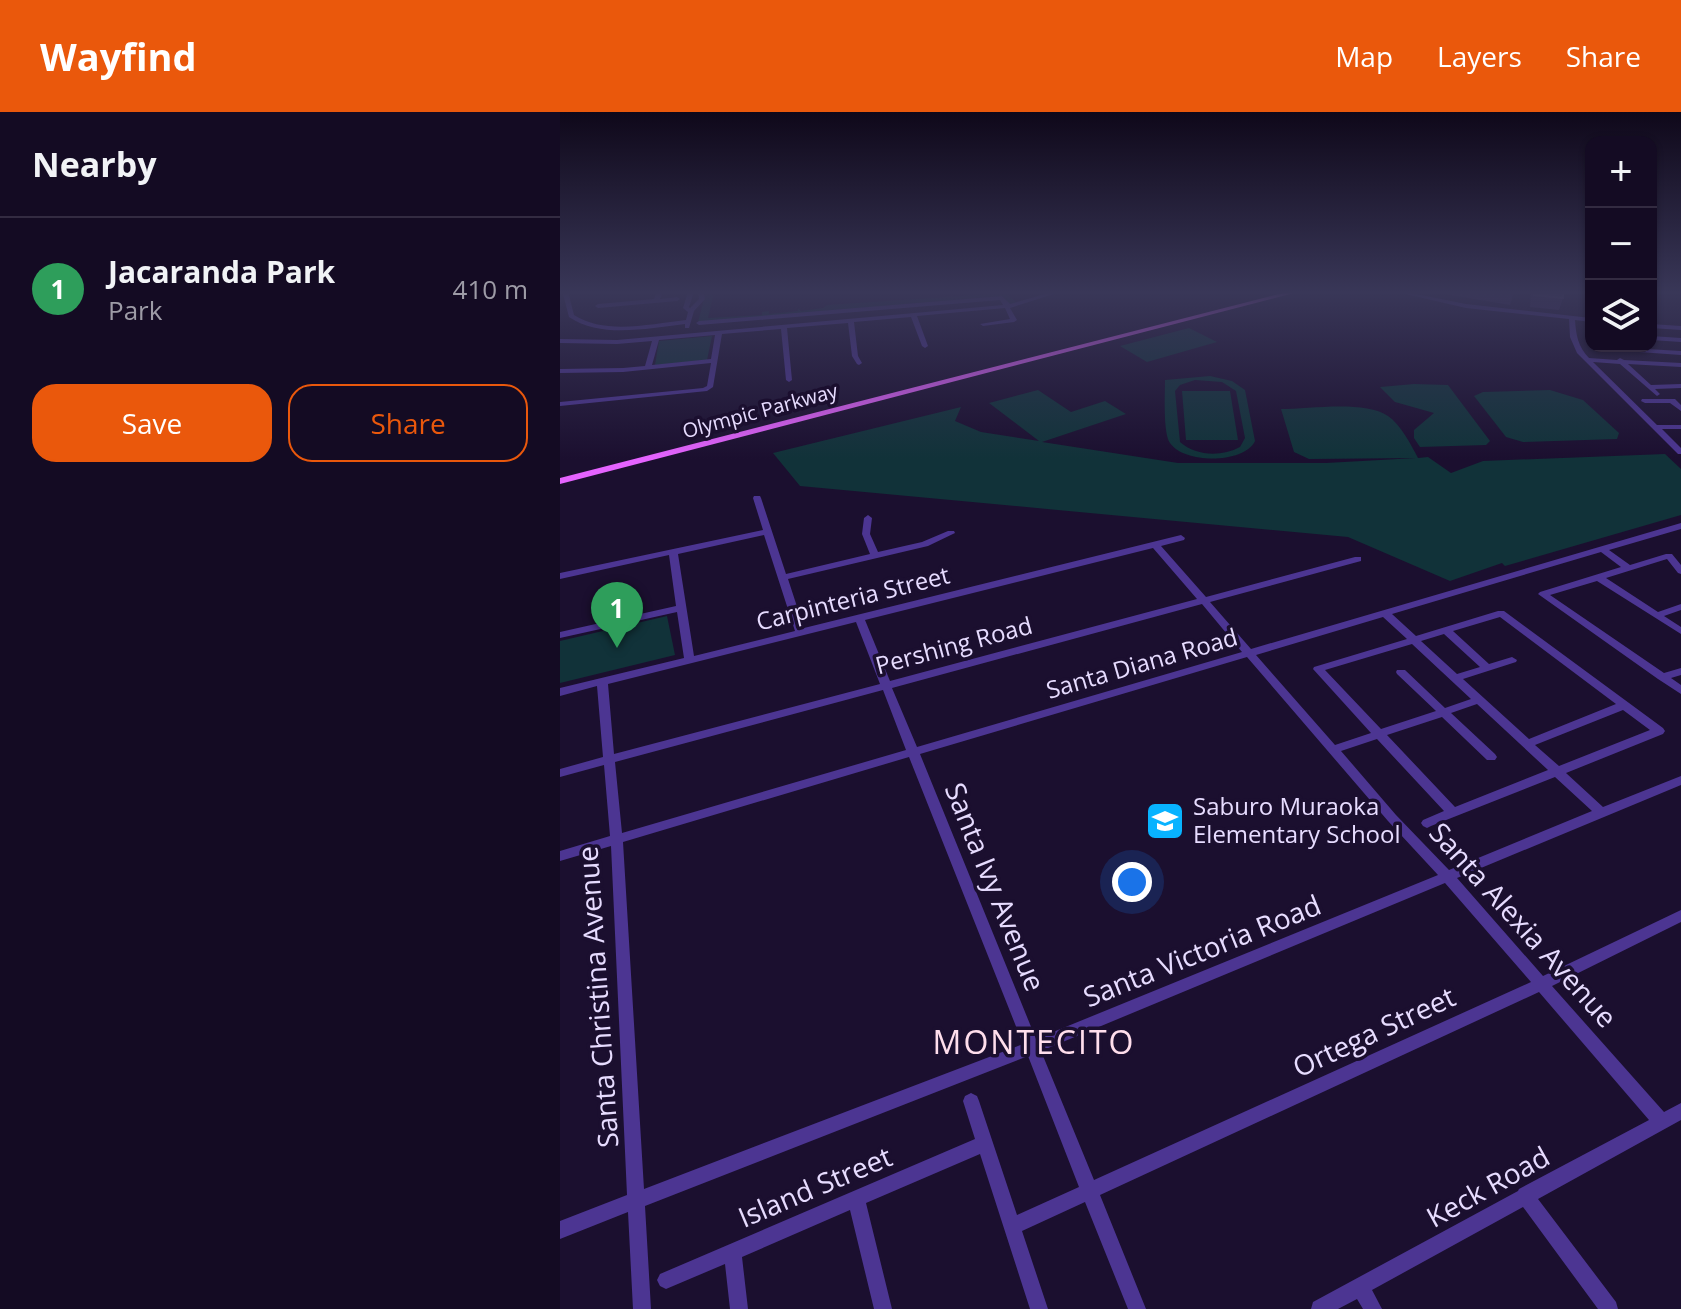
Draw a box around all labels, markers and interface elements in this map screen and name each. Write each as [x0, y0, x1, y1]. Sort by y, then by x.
text: Wayfind [40, 30, 197, 82]
text: Map [1335, 37, 1393, 75]
text: Layers [1437, 37, 1522, 75]
text: Share [1566, 37, 1641, 75]
map controls [1585, 136, 1657, 352]
button: + [1585, 136, 1657, 208]
text: Nearby [32, 141, 157, 187]
button: − [1585, 208, 1657, 280]
text: Jacaranda Park [108, 251, 335, 292]
text: 1 [51, 271, 65, 307]
text: 410 m [453, 271, 528, 307]
button: layers [1585, 280, 1657, 352]
text: Park [108, 292, 162, 328]
street label: Olympic Parkway [679, 377, 841, 444]
button: Save [32, 384, 272, 462]
button: Share [288, 384, 528, 462]
street label: Carpinteria Street [752, 558, 953, 638]
pin: 1 [591, 582, 643, 648]
street label: Pershing Road [871, 608, 1036, 681]
street label: Santa Diana Road [1042, 619, 1241, 706]
street label: Santa Ivy Avenue [937, 777, 1055, 996]
place label: Saburo Muraoka Elementary School [1193, 789, 1401, 850]
school or university icon: Saburo Muraoka Elementary School [1144, 800, 1186, 842]
street label: Santa Alexia Avenue [1421, 814, 1626, 1035]
street label: Santa Christina Avenue [568, 845, 626, 1149]
your location [1112, 862, 1152, 902]
street label: Santa Victoria Road [1077, 885, 1326, 1015]
street label: Ortega Street [1286, 977, 1461, 1085]
district label: MONTECITO [933, 1020, 1135, 1063]
street label: Island Street [732, 1137, 897, 1236]
street label: Keck Road [1419, 1137, 1556, 1235]

